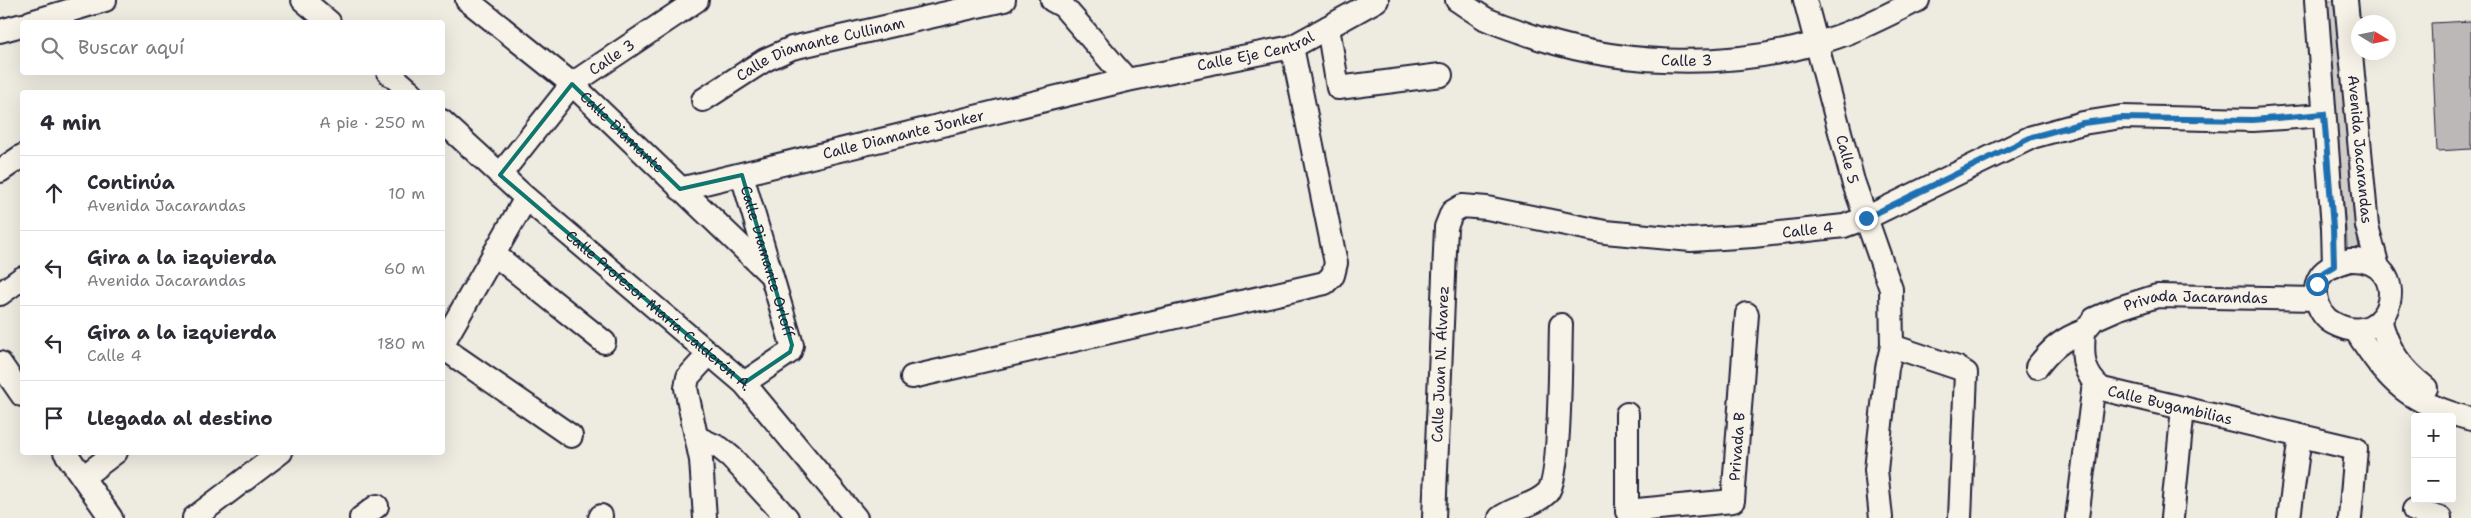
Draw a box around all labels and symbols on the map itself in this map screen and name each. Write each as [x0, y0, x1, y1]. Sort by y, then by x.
street label: Calle Diamante Cullinam [732, 13, 907, 86]
north arrow [2351, 15, 2396, 60]
street label: Calle Eje Central [1195, 26, 1318, 76]
street label: Calle 3 [585, 35, 639, 80]
street label: Calle 3 [1661, 50, 1713, 71]
street label: Avenida Jacarandas [2343, 74, 2377, 225]
street label: Calle Diamante [576, 87, 669, 177]
street label: Calle Diamante Jonker [821, 105, 986, 164]
street label: Calle 5 [1831, 133, 1863, 186]
street label: Calle Diamante Orloff [736, 183, 799, 340]
route end [1855, 207, 1878, 230]
street label: Calle 4 [1781, 217, 1834, 243]
street label: Calle Profesor María Calderón A. [561, 226, 757, 395]
route start [2306, 273, 2329, 296]
street label: Calle Juan N. Álvarez [1427, 285, 1454, 443]
street label: Privada Jacarandas [2121, 286, 2268, 316]
street label: Calle Bugambilias [2106, 381, 2235, 430]
street label: Privada B [1725, 411, 1750, 482]

